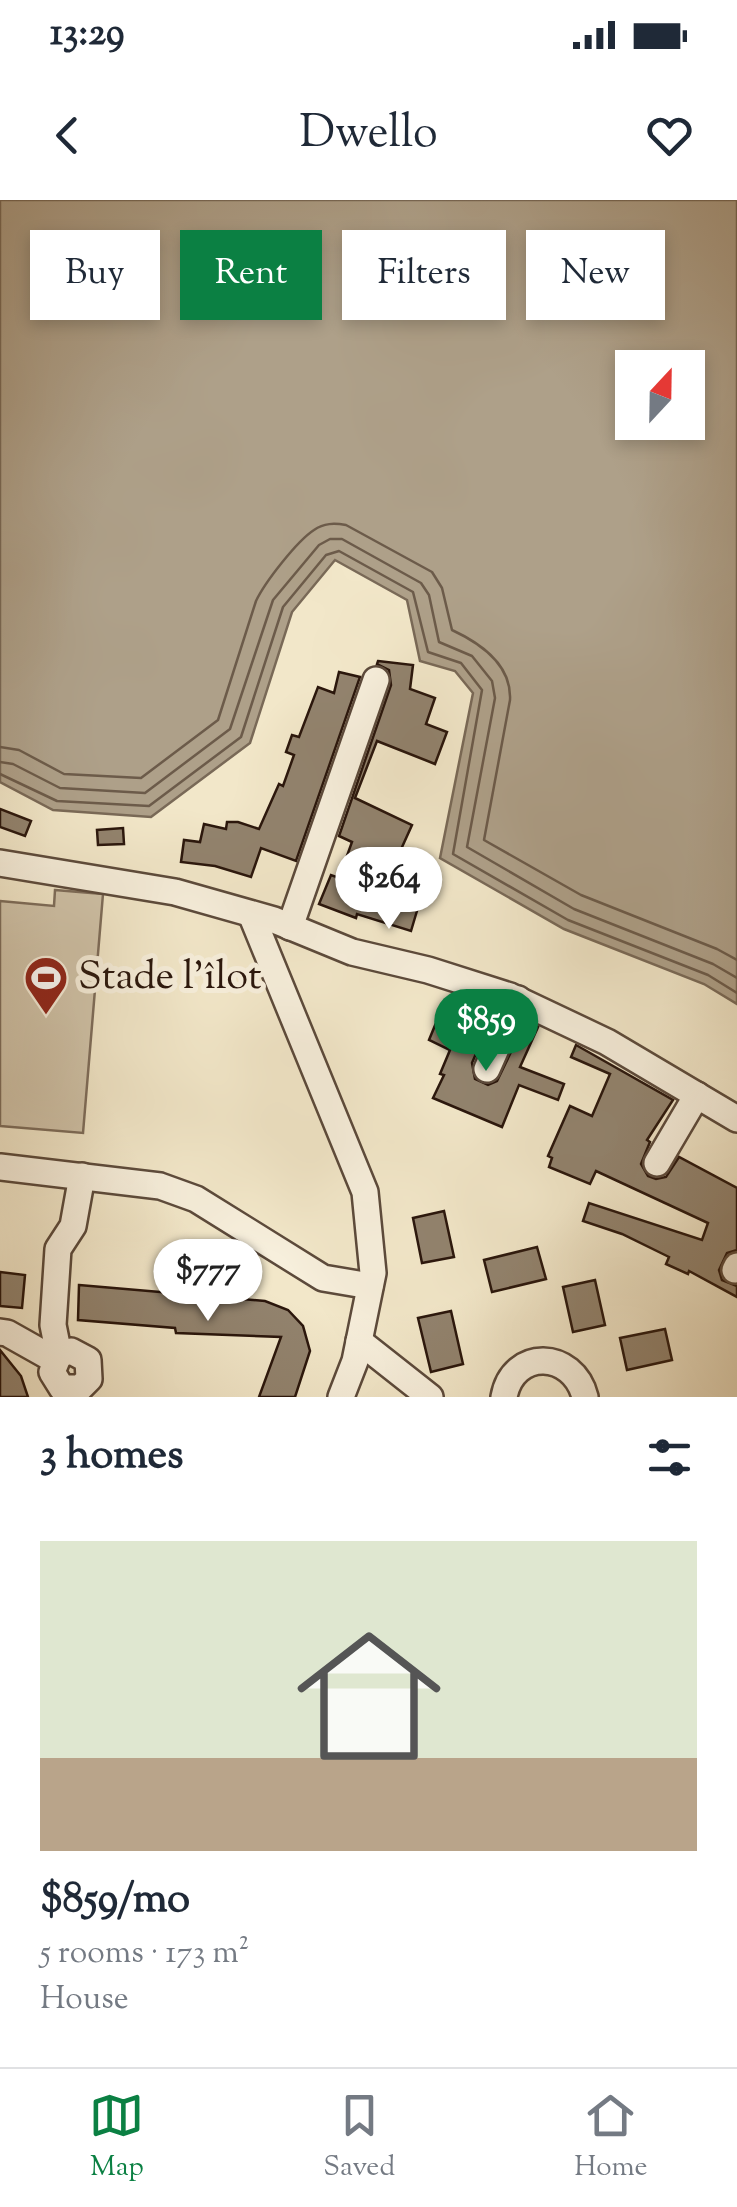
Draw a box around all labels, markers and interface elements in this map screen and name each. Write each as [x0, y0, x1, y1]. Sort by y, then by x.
text: 13:29 [50, 8, 124, 62]
text: Dwello [299, 103, 438, 168]
icon: back [40, 108, 95, 163]
icon: heart [642, 108, 697, 163]
chip: Buy [30, 230, 160, 320]
chip: Rent [180, 230, 322, 320]
chip: Filters [342, 230, 506, 320]
chip: New [526, 230, 665, 320]
north arrow [615, 350, 705, 440]
map controls [615, 350, 705, 440]
pin: $264 [330, 847, 448, 932]
text: $264 [357, 856, 421, 902]
place label: Stade l'îlot [78, 950, 262, 1007]
sports icon: Stade l'îlot [23, 955, 69, 1016]
pin: $859 [427, 989, 545, 1074]
text: $859 [456, 998, 516, 1044]
pin: $777 [149, 1239, 267, 1324]
text: $777 [175, 1248, 241, 1294]
text: 3 homes [40, 1427, 184, 1487]
icon: filters [642, 1430, 697, 1485]
icon: home [279, 1606, 459, 1786]
text: $859/mo [40, 1871, 190, 1931]
text: 5 rooms · 173 m² [40, 1931, 249, 1977]
text: House [40, 1977, 129, 2023]
tab: Map [89, 2088, 144, 2188]
tab: Saved [323, 2088, 395, 2188]
tab: Home [574, 2088, 648, 2188]

